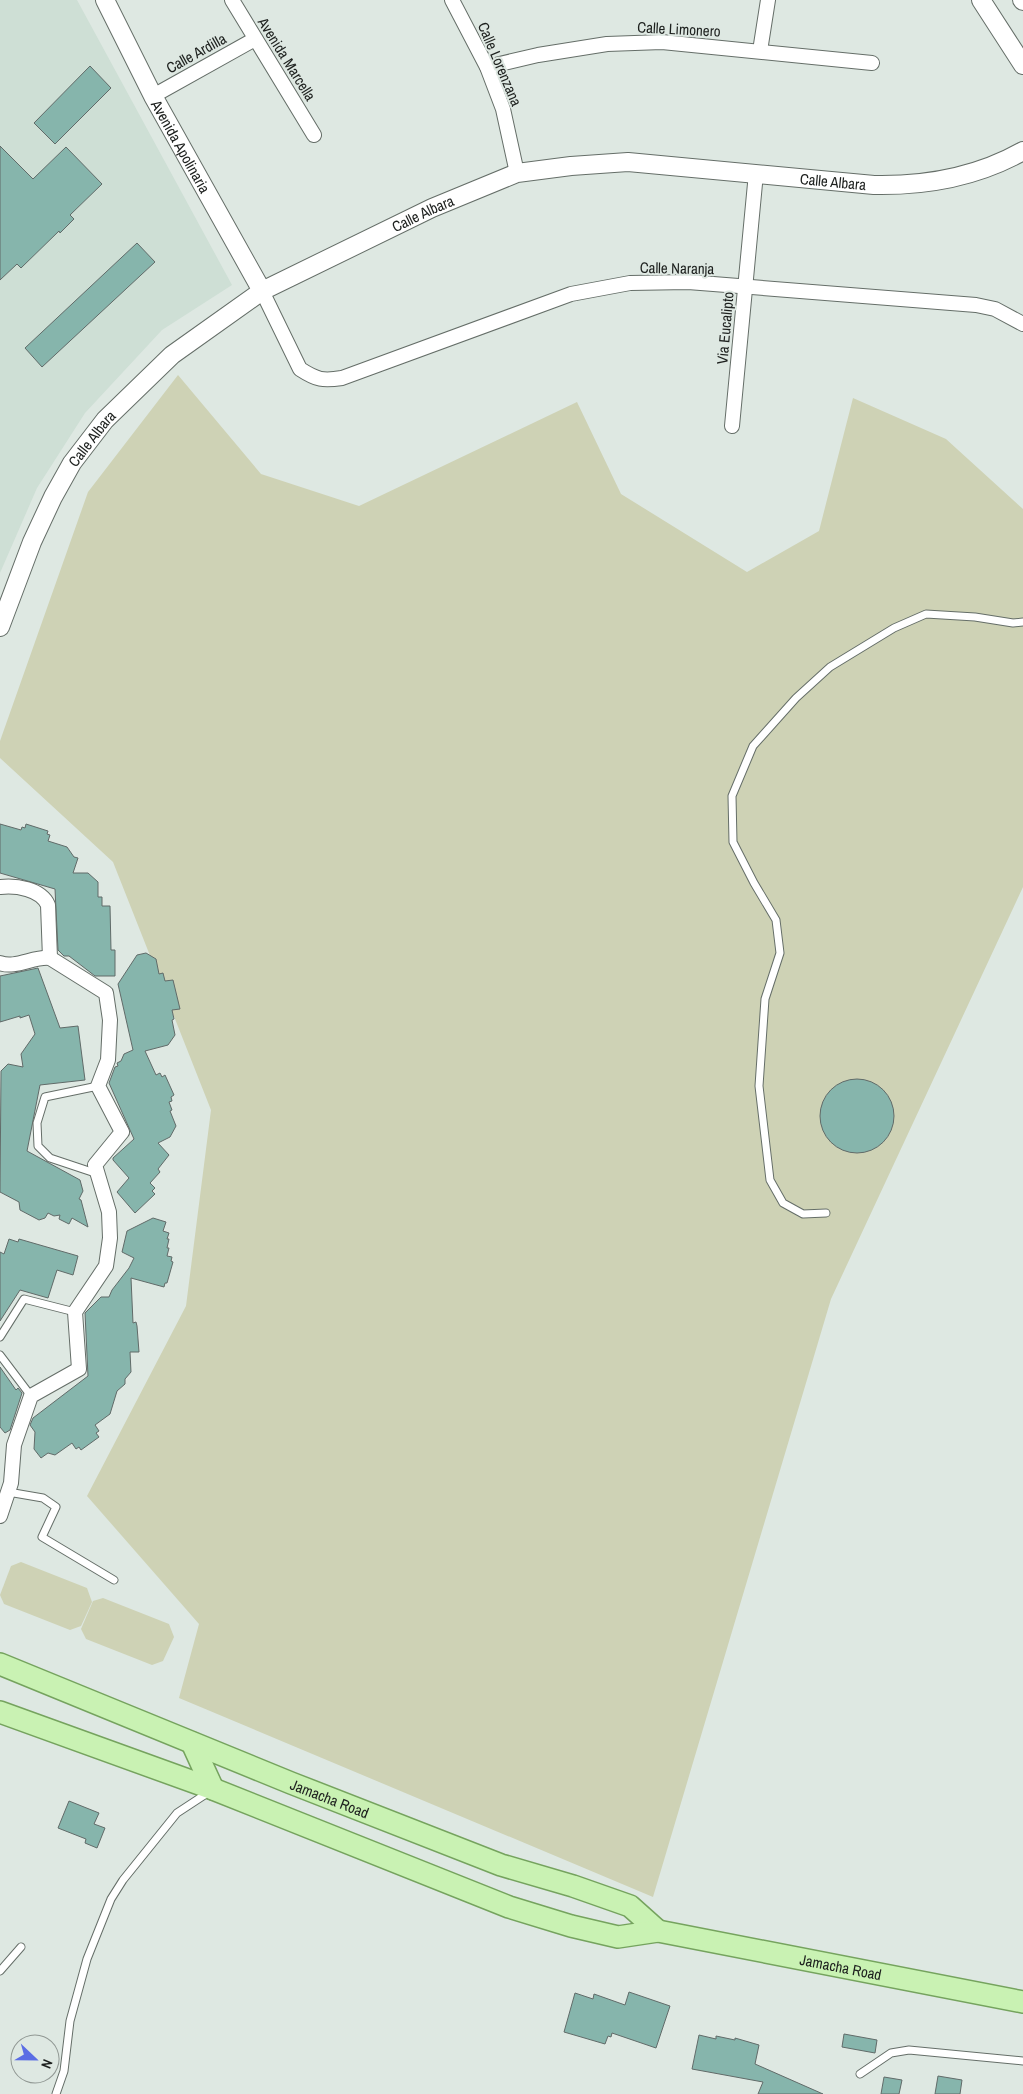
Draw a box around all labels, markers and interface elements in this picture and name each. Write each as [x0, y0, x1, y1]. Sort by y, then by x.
street label: Avenida Marcella [252, 12, 321, 105]
street label: Calle Limonero [637, 16, 721, 42]
street label: Calle Lorenzana [473, 19, 527, 109]
street label: Calle Ardilla [162, 28, 230, 78]
street label: Avenida Apolinaria [146, 95, 216, 197]
street label: Calle Albara [799, 168, 867, 195]
street label: Calle Albara [388, 190, 457, 237]
street label: Calle Naranja [640, 257, 715, 279]
street label: Via Eucalipto [711, 291, 739, 365]
street label: Calle Albara [63, 405, 120, 471]
street label: Jamacha Road [287, 1773, 372, 1823]
street label: Jamacha Road [798, 1948, 883, 1985]
north arrow [10, 2034, 60, 2084]
text: N [37, 2057, 57, 2071]

